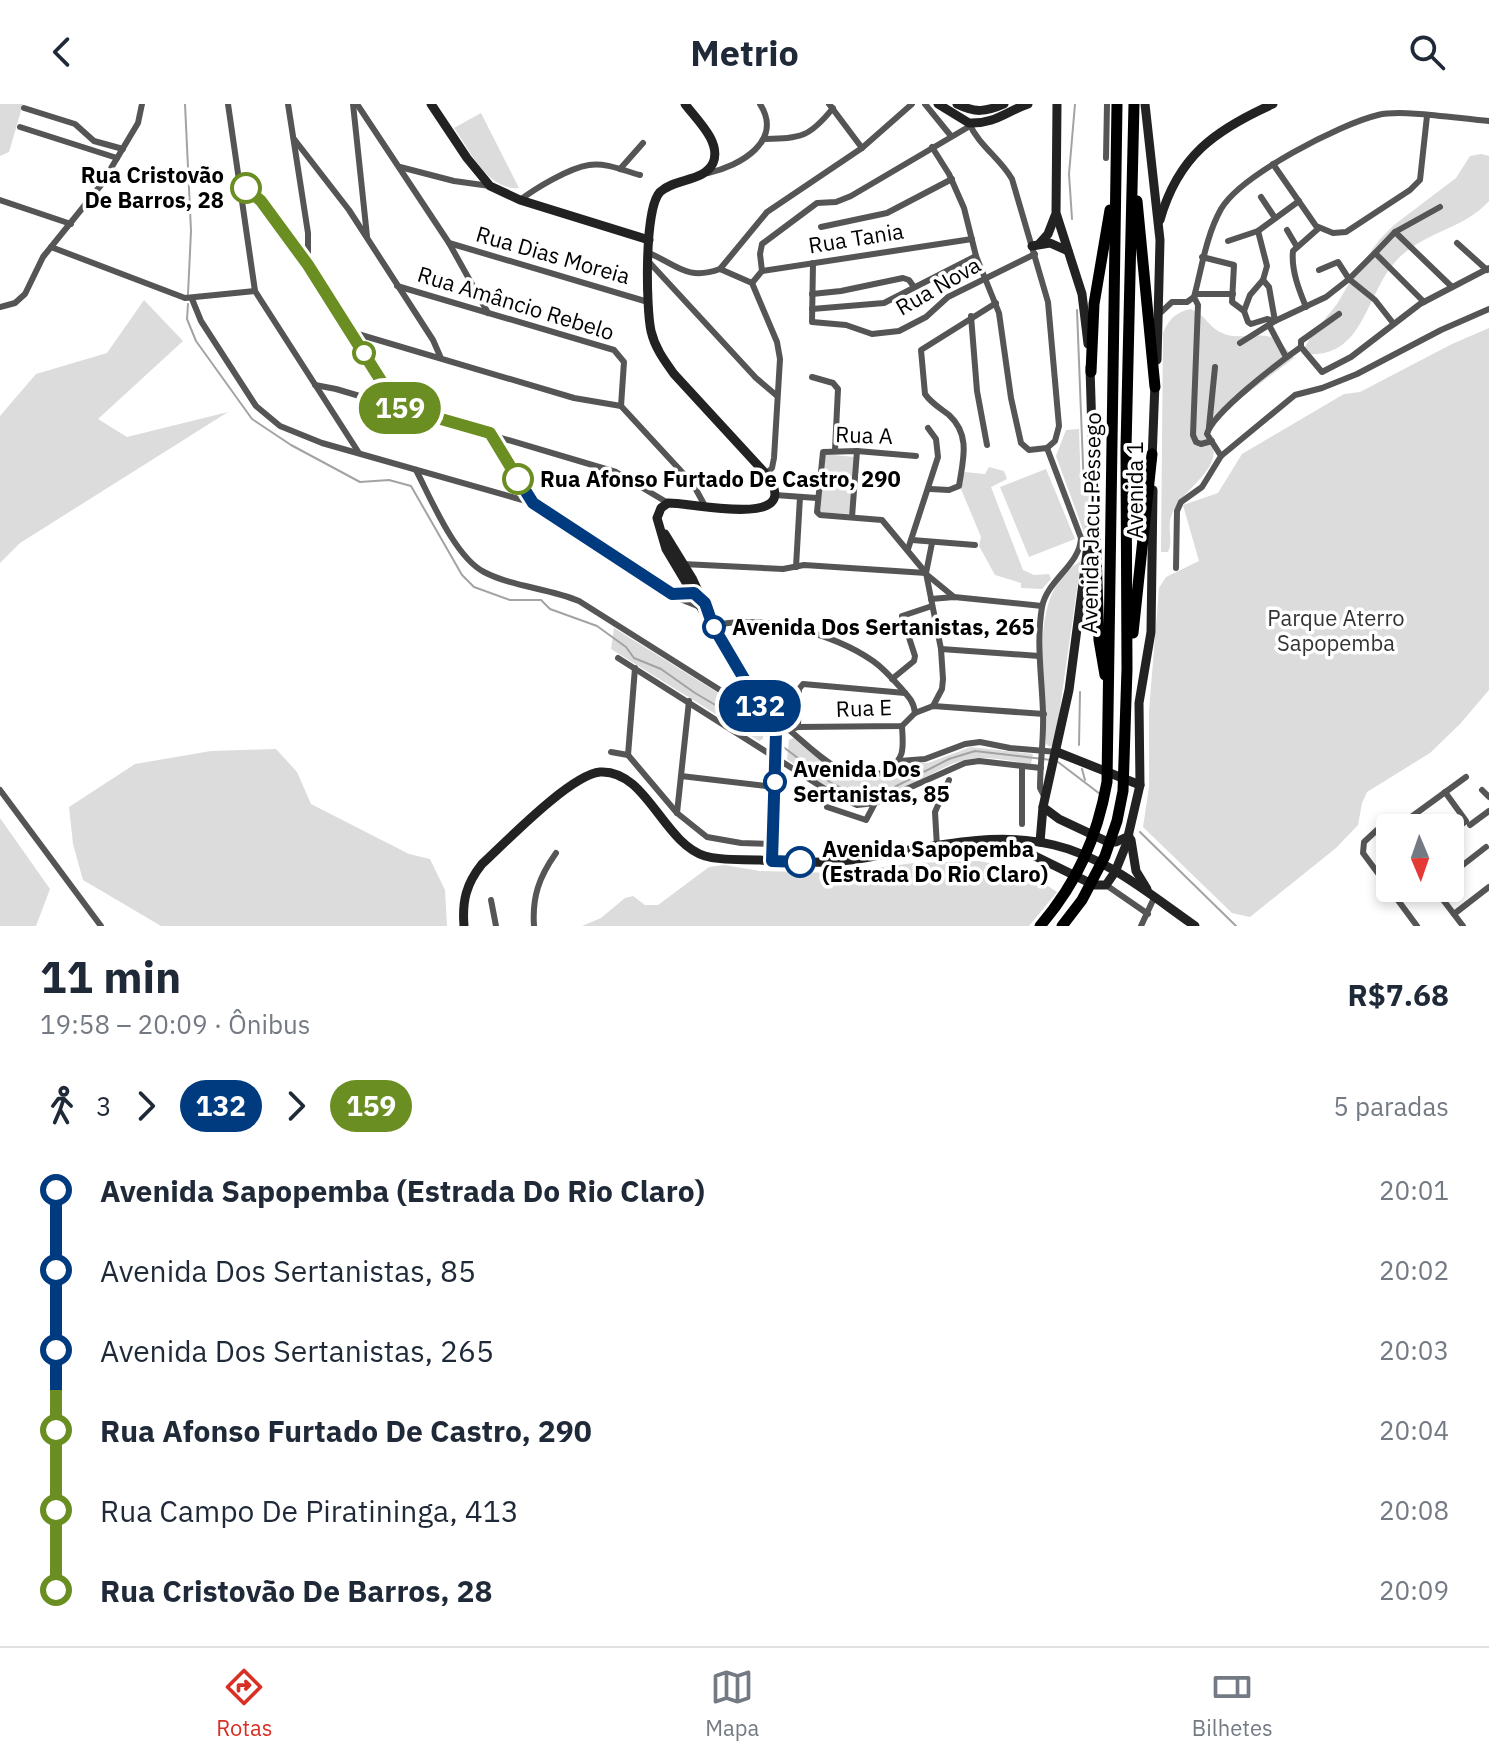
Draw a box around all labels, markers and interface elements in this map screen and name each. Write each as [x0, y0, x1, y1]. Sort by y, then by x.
text: Metrio [690, 29, 799, 76]
icon: back [40, 30, 84, 74]
icon: search [1405, 30, 1449, 74]
place label: Rua Cristovão De Barros, 28 [81, 160, 224, 214]
marker: Rua Cristovão De Barros, 28 [231, 173, 261, 203]
street label: Rua Tania [806, 216, 906, 259]
street label: Rua Dias Moreia [473, 219, 634, 290]
street label: Rua Nova [890, 249, 986, 322]
street label: Rua Amâncio Rebelo [414, 259, 618, 346]
unlabelled marker [353, 342, 375, 364]
line badge: 159 [354, 382, 446, 434]
text: 159 [375, 389, 425, 426]
street label: Avenida Jacu-Pêssego [1074, 412, 1107, 634]
street label: Rua A [835, 419, 893, 450]
street label: Avenida 1 [1120, 441, 1149, 539]
marker: Rua Afonso Furtado De Castro, 290 [503, 464, 533, 494]
place label: Rua Afonso Furtado De Castro, 290 [540, 464, 901, 493]
park label: Parque Aterro Sapopemba [1267, 603, 1405, 657]
place label: Avenida Dos Sertanistas, 265 [732, 612, 1035, 641]
marker: Avenida Dos Sertanistas, 265 [703, 616, 725, 638]
line badge: 132 [714, 680, 806, 732]
text: 132 [735, 687, 785, 724]
street label: Rua E [835, 692, 893, 723]
place label: Avenida Dos Sertanistas, 85 [793, 754, 950, 808]
marker: Avenida Dos Sertanistas, 85 [764, 771, 786, 793]
north arrow [1376, 814, 1464, 902]
map controls [1376, 814, 1464, 902]
place label: Avenida Sapopemba (Estrada Do Rio Claro) [822, 834, 1048, 888]
marker: Avenida Sapopemba (Estrada Do Rio Claro) [785, 847, 815, 877]
text: 11 min [40, 948, 181, 1005]
text: R$7.68 [1347, 975, 1449, 1014]
text: 19:58 – 20:09 · Ônibus [40, 1007, 310, 1041]
icon: walk [40, 1084, 84, 1128]
icon: forward [124, 1084, 168, 1128]
icon: forward [274, 1084, 318, 1128]
text: 132 [196, 1087, 246, 1124]
text: 159 [346, 1087, 396, 1124]
text: 3 [96, 1089, 112, 1123]
text: 5 paradas [1333, 1089, 1449, 1123]
text: Avenida Sapopemba (Estrada Do Rio Claro) [100, 1171, 705, 1210]
text: 20:01 [1379, 1173, 1449, 1207]
text: Avenida Dos Sertanistas, 85 [100, 1251, 476, 1290]
text: 20:02 [1379, 1253, 1449, 1287]
text: Avenida Dos Sertanistas, 265 [100, 1331, 494, 1370]
text: 20:03 [1379, 1333, 1449, 1367]
text: Rua Afonso Furtado De Castro, 290 [100, 1411, 592, 1450]
text: 20:04 [1379, 1413, 1449, 1447]
text: Rua Campo De Piratininga, 413 [100, 1491, 519, 1530]
text: 20:08 [1379, 1493, 1449, 1527]
text: Rua Cristovão De Barros, 28 [100, 1571, 493, 1610]
text: 20:09 [1379, 1573, 1449, 1607]
tab: Rotas [216, 1665, 273, 1742]
tab: Mapa [705, 1665, 759, 1742]
tab: Bilhetes [1192, 1665, 1273, 1742]

